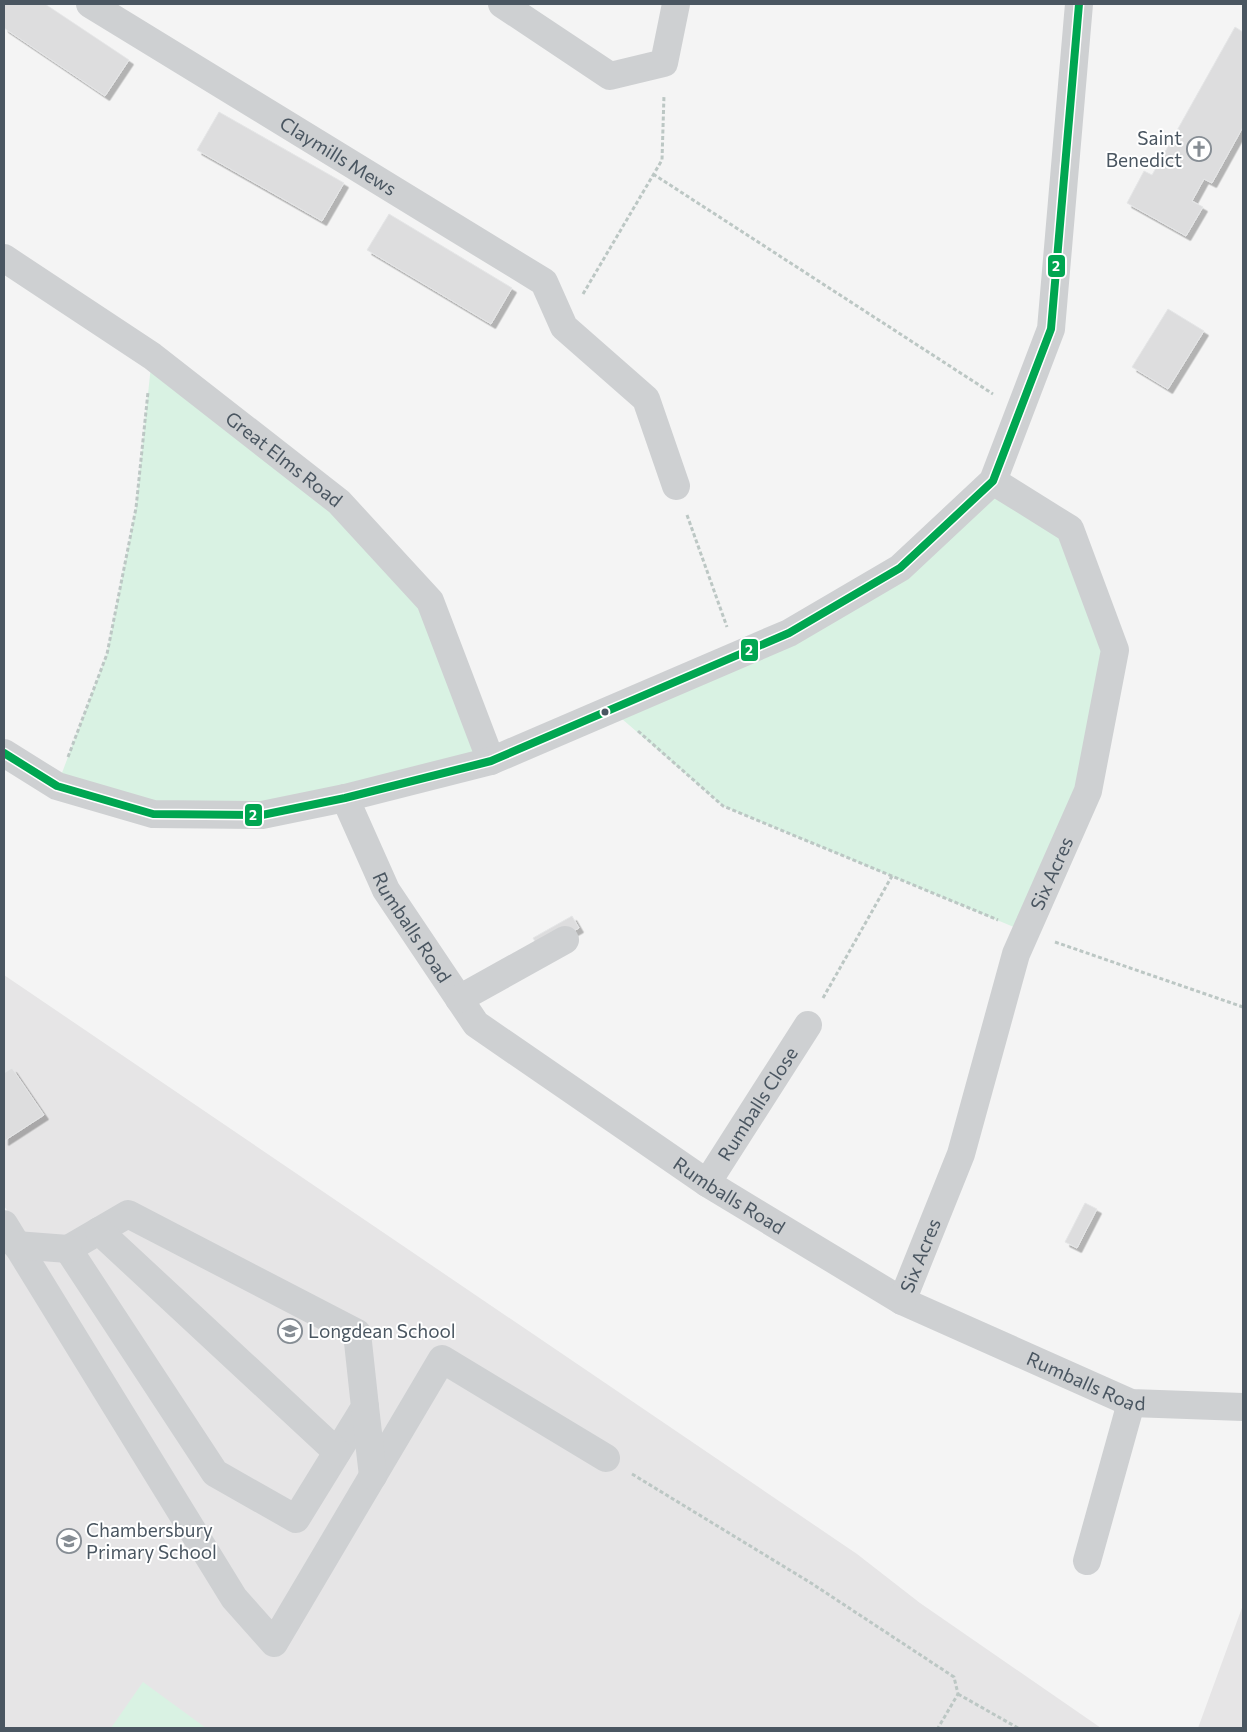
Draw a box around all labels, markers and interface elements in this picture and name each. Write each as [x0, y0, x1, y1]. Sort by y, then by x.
street label: Claymills Mews [276, 111, 401, 200]
place label: Saint Benedict [1106, 126, 1182, 171]
church icon: Saint Benedict [1186, 136, 1212, 162]
line badge: 2 [1047, 254, 1066, 278]
text: 2 [1052, 257, 1060, 274]
street label: Great Elms Road [221, 406, 347, 511]
line badge: 2 [740, 638, 759, 662]
text: 2 [745, 641, 753, 658]
unlabelled marker [600, 707, 610, 717]
line badge: 2 [244, 803, 263, 827]
text: 2 [249, 806, 257, 823]
street label: Six Acres [1025, 833, 1077, 913]
street label: Rumballs Road [368, 868, 457, 987]
street label: Rumballs Close [712, 1042, 802, 1165]
street label: Rumballs Road [669, 1151, 789, 1239]
street label: Six Acres [895, 1215, 945, 1296]
school or university icon: Longdean School [277, 1318, 303, 1344]
place label: Longdean School [308, 1319, 456, 1342]
street label: Rumballs Road [1023, 1346, 1146, 1415]
place label: Chambersbury Primary School [86, 1518, 217, 1563]
school or university icon: Chambersbury Primary School [56, 1528, 82, 1554]

